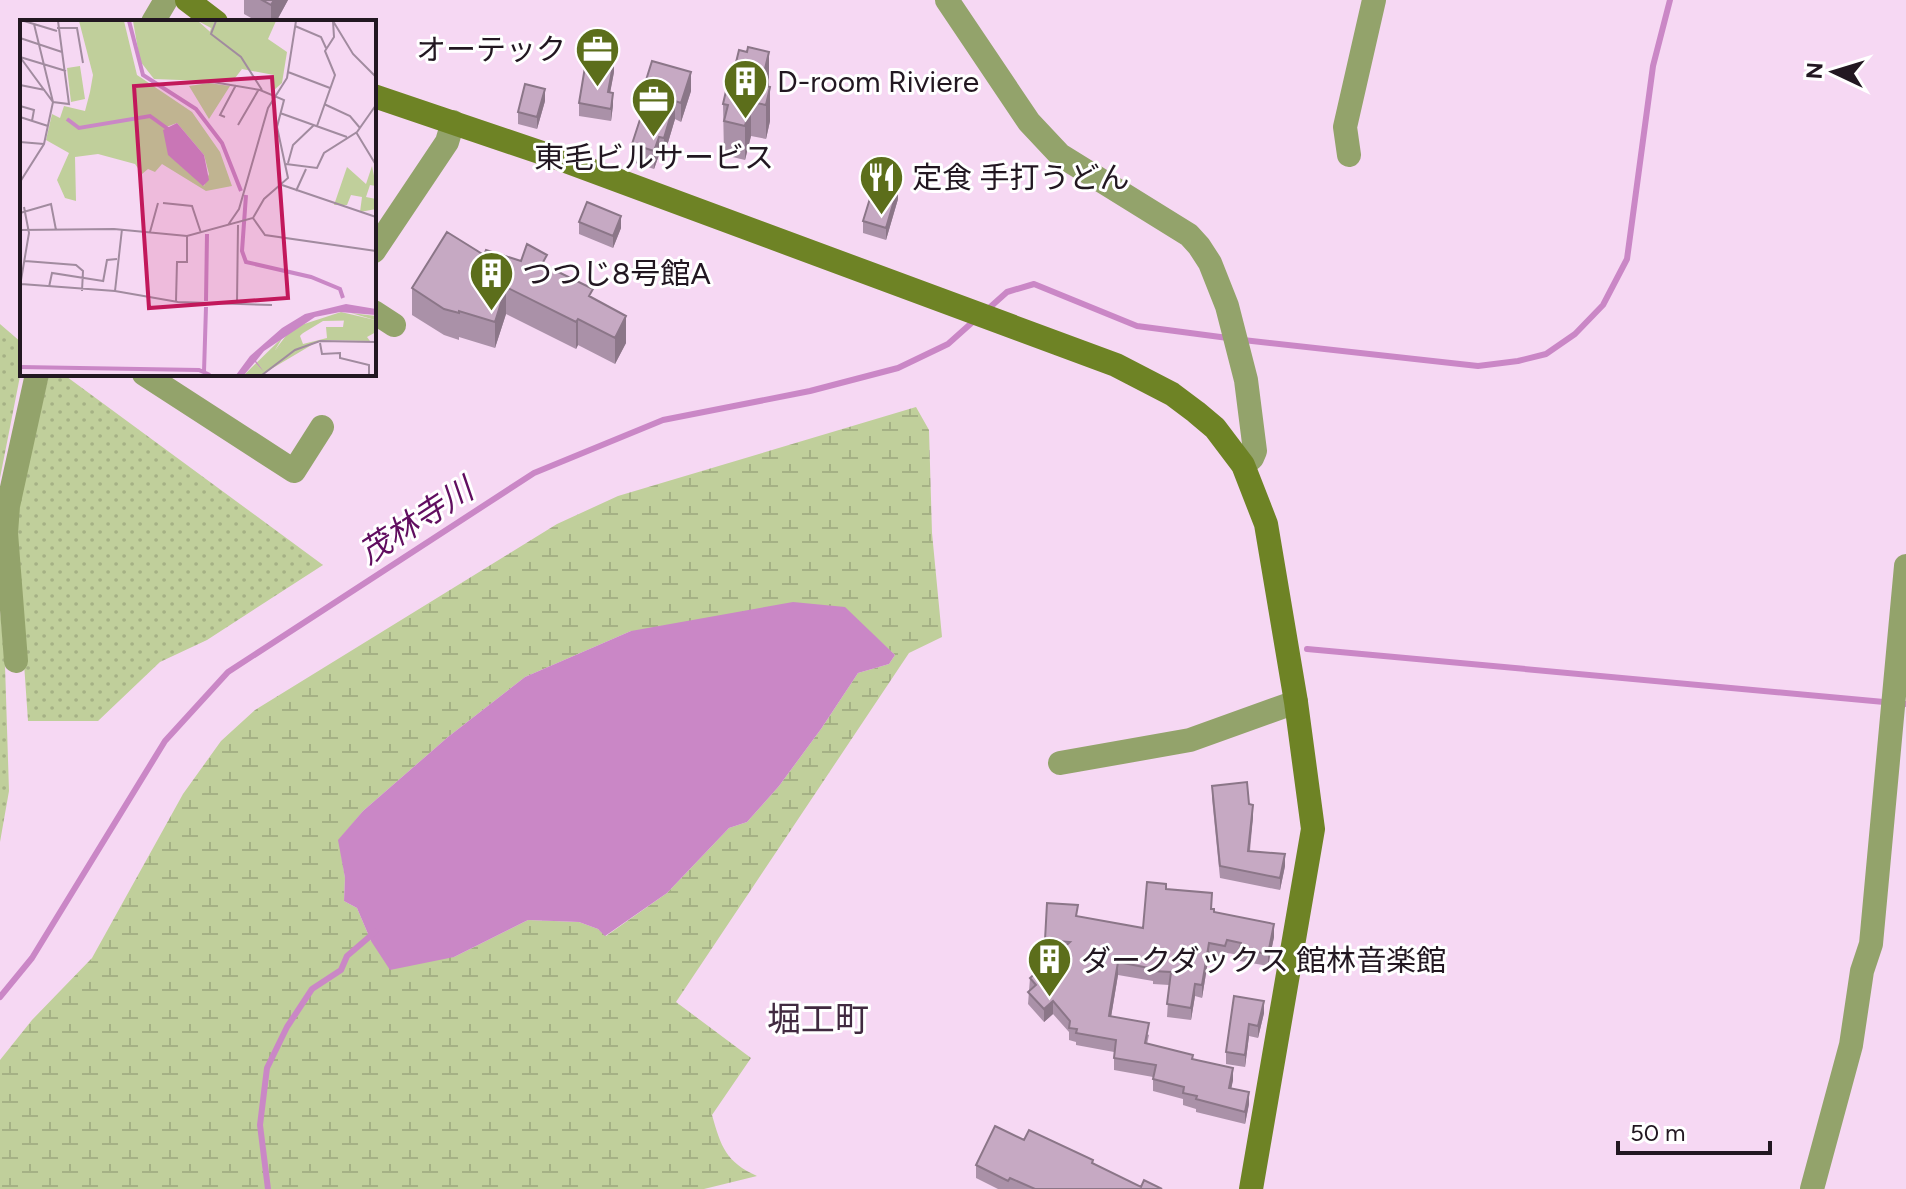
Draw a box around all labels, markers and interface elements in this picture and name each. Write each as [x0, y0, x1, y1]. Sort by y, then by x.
inset map [20, 20, 376, 376]
office icon: オーテック [573, 25, 621, 88]
place label: オーテック [416, 31, 566, 68]
north arrow [1794, 32, 1874, 112]
building icon: D-room Riviere [722, 57, 770, 120]
text: N [1800, 61, 1829, 80]
place label: D-room Riviere [777, 63, 979, 100]
office icon: 東毛ビルサービス [630, 75, 678, 138]
place label: 東毛ビルサービス [534, 139, 774, 176]
restaurant icon: 定食 手打うどん [857, 153, 905, 216]
place label: 定食 手打うどん [912, 159, 1129, 196]
building icon: つつじ8号館A [467, 249, 515, 312]
place label: つつじ8号館A [522, 255, 711, 292]
water label: 茂林寺川 [352, 469, 483, 572]
building icon: ダークダックス 館林音楽館 [1026, 936, 1074, 999]
place label: ダークダックス 館林音楽館 [1081, 942, 1446, 979]
district label: 堀工町 [767, 999, 869, 1040]
scale bar [1618, 1105, 1770, 1155]
text: 50 m [1630, 1118, 1686, 1147]

